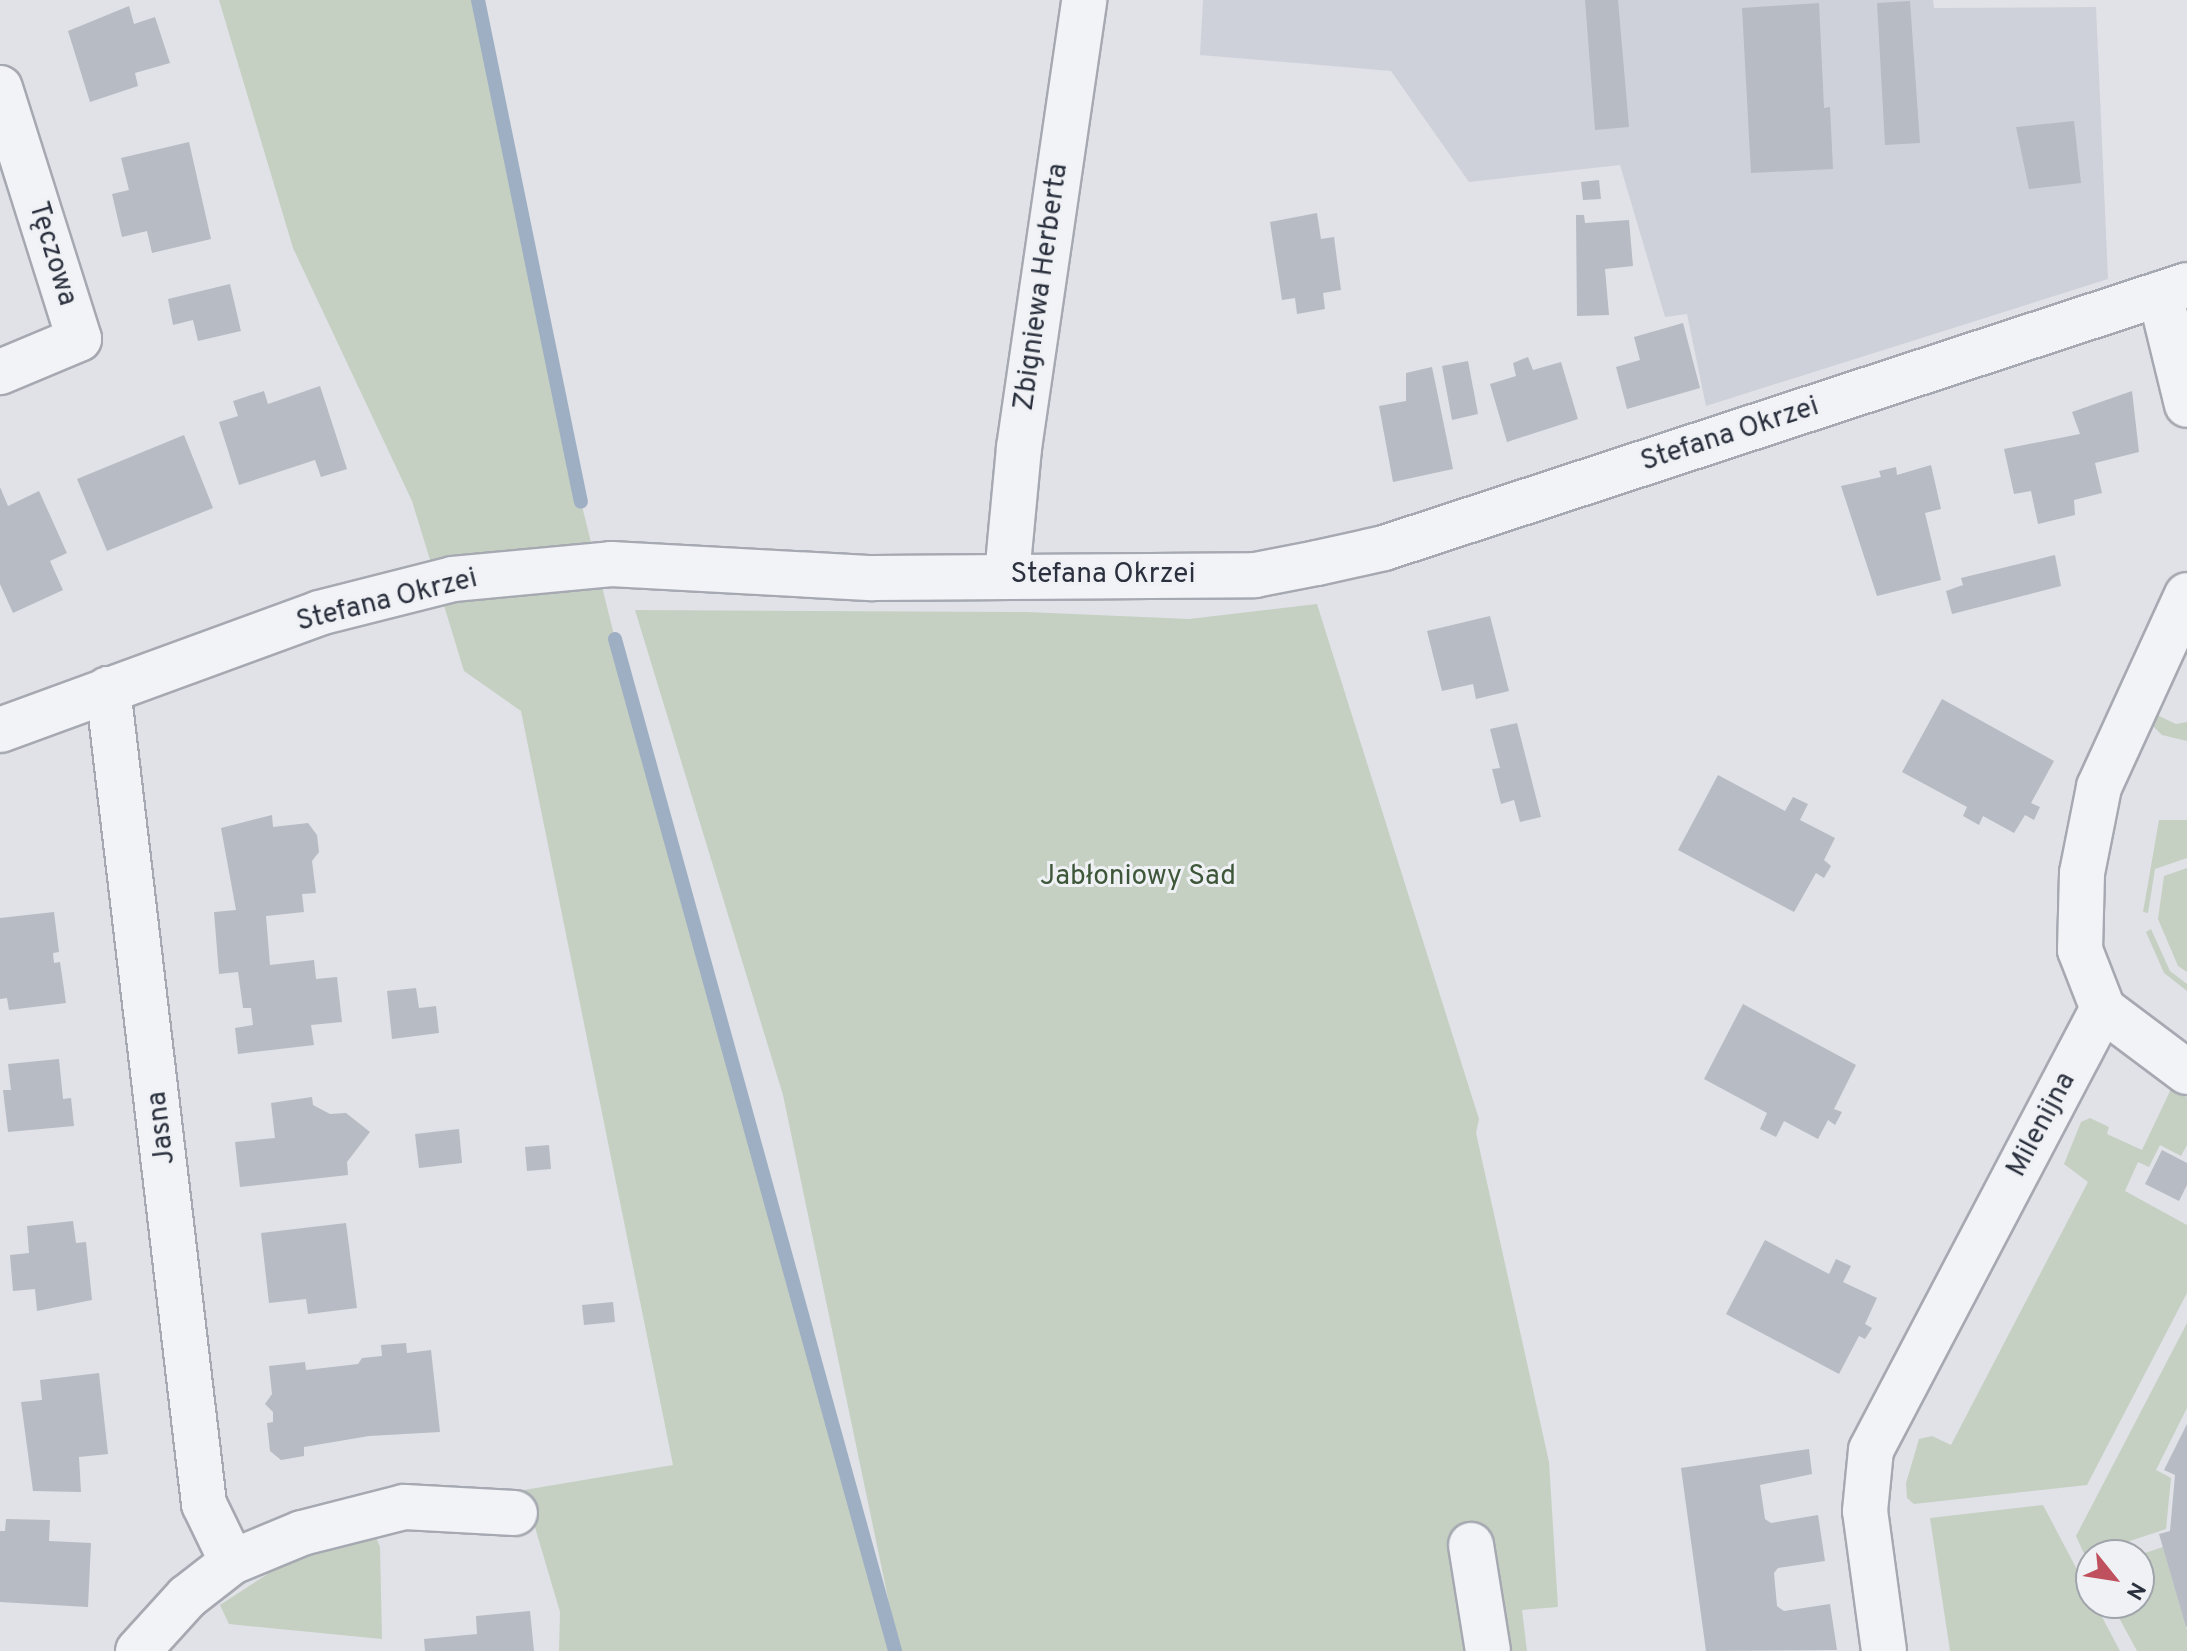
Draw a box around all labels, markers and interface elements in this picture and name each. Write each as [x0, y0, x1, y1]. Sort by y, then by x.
street label: Zbigniewa Herberta [1008, 161, 1076, 413]
street label: Tęczowa [20, 198, 84, 310]
street label: Stefana Okrzei [1637, 390, 1823, 480]
street label: Stefana Okrzei [1011, 558, 1195, 592]
street label: Stefana Okrzei [293, 562, 481, 640]
park label: Jabłoniowy Sad [1040, 860, 1236, 894]
street label: Milenijna [2000, 1067, 2084, 1183]
street label: Jasna [141, 1089, 183, 1167]
north arrow [2075, 1539, 2155, 1619]
text: N [2119, 1577, 2150, 1604]

